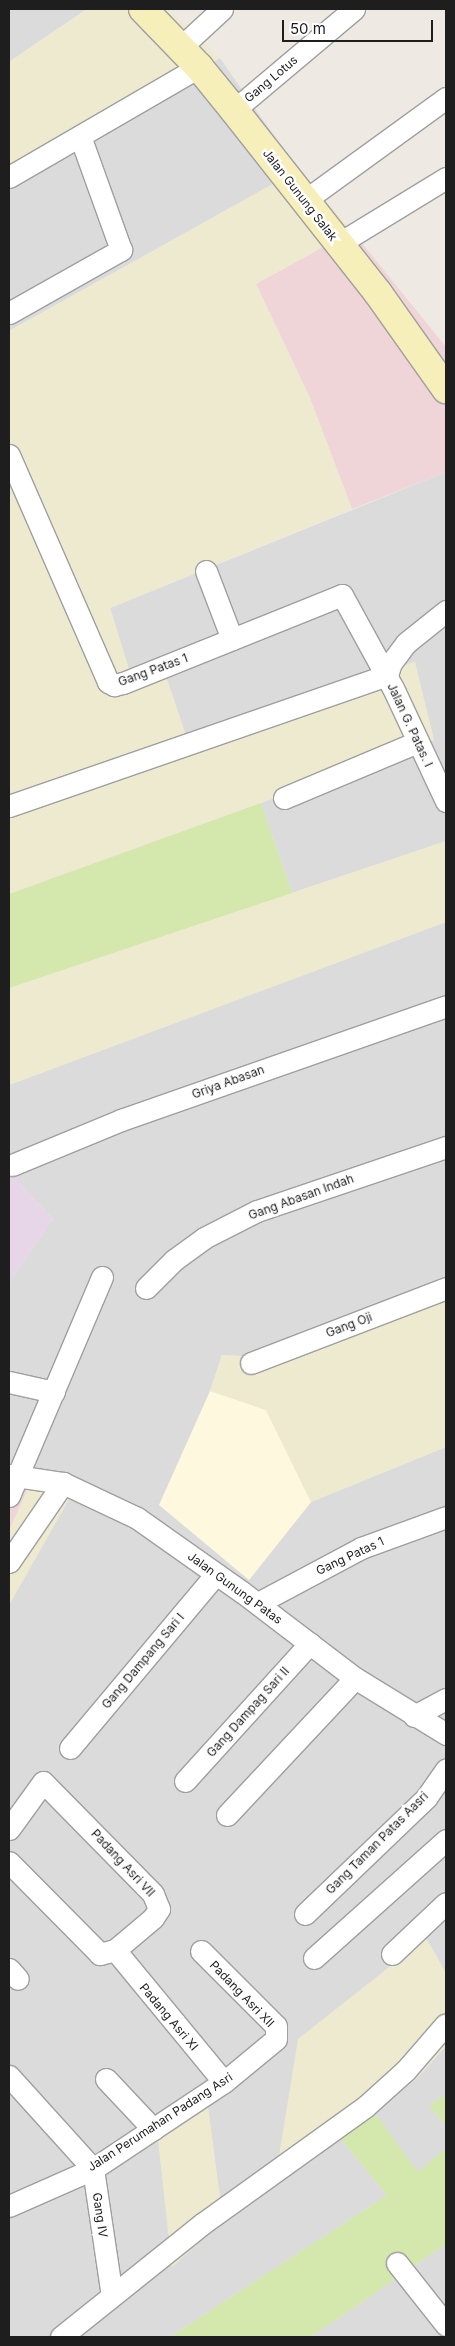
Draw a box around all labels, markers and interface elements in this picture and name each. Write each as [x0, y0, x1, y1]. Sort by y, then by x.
scale bar [285, 10, 436, 42]
text: 50 m [290, 19, 326, 38]
street label: Gang Lotus [242, 53, 300, 105]
street label: Jalan Gunung Salak [260, 146, 340, 244]
street label: Gang Patas 1 [116, 651, 190, 689]
street label: Jalan G. Patas. I [384, 681, 436, 769]
street label: Griya Abasan [190, 1062, 266, 1102]
street label: Gang Abasan Indah [246, 1171, 356, 1223]
street label: Gang Oji [324, 1310, 374, 1340]
street label: Gang Patas 1 [314, 1534, 386, 1578]
street label: Jalan Gunung Patas [185, 1549, 285, 1627]
street label: Gang Dampang Sari I [99, 1610, 187, 1712]
street label: Gang Dampag Sari II [204, 1664, 292, 1760]
street label: Gang Taman Patas Aasri [323, 1789, 431, 1897]
street label: Padang Asri VII [88, 1826, 158, 1900]
street label: Padang Asri XII [207, 1958, 277, 2030]
street label: Padang Asri XI [137, 1980, 201, 2054]
street label: Jalan Perumahan Padang Asri [85, 2070, 235, 2174]
street label: Gang IV [90, 2192, 110, 2238]

